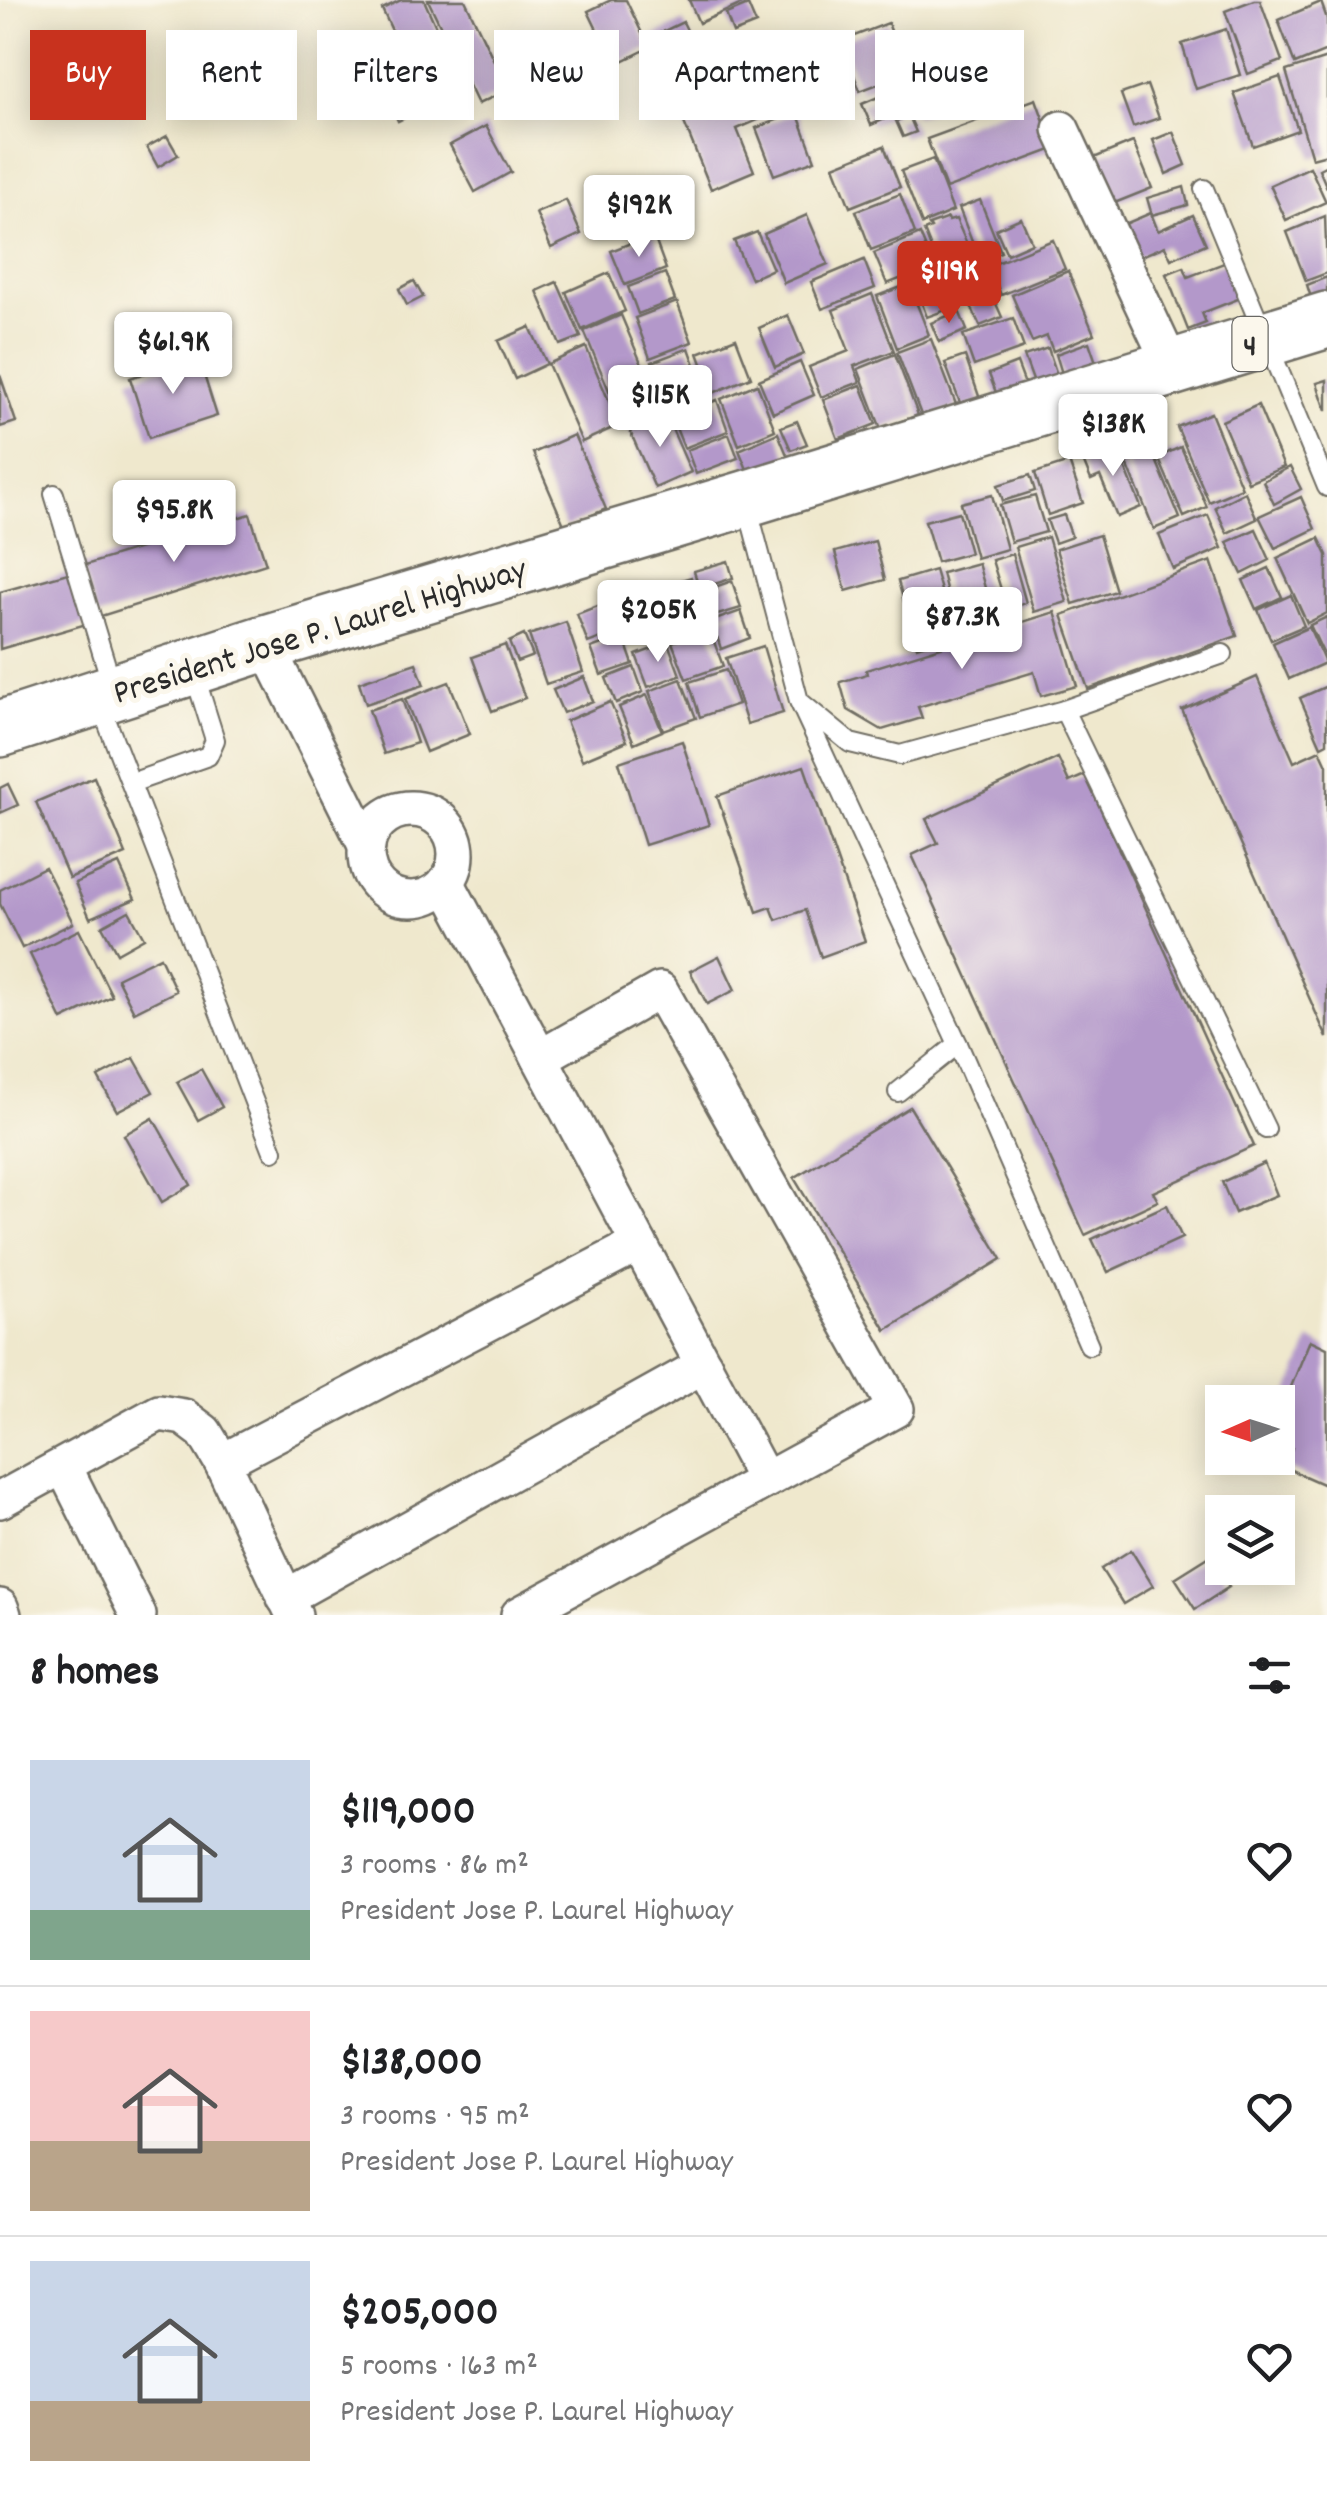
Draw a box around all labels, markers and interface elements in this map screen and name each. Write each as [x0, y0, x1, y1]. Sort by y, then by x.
chip: Buy [30, 30, 146, 120]
chip: Rent [166, 30, 297, 120]
chip: Filters [317, 30, 474, 120]
chip: New [494, 30, 619, 120]
chip: Apartment [639, 30, 855, 120]
chip: House [875, 30, 1024, 120]
pin: $192K [569, 175, 709, 260]
text: $192K [606, 184, 672, 230]
pin: $119K [879, 241, 1019, 326]
text: $119K [919, 250, 979, 296]
pin: $61.9K [92, 312, 254, 397]
road number: 4 [1232, 317, 1268, 371]
text: $61.9K [136, 321, 210, 367]
pin: $115K [590, 365, 730, 450]
text: $115K [630, 374, 690, 420]
pin: $138K [1043, 394, 1183, 479]
text: $138K [1080, 403, 1146, 449]
pin: $95.8K [93, 480, 255, 565]
text: $95.8K [135, 489, 213, 535]
street label: President Jose P. Laurel Highway [108, 547, 534, 721]
pin: $205K [588, 580, 728, 665]
pin: $87.3K [881, 587, 1043, 672]
text: $205K [619, 589, 697, 635]
text: $87.3K [924, 596, 1000, 642]
north arrow [1205, 1385, 1295, 1475]
map controls [1205, 1385, 1295, 1585]
button: layers [1205, 1495, 1295, 1585]
text: 8 homes [30, 1645, 159, 1705]
icon: filters [1242, 1648, 1297, 1703]
text: $119,000 [340, 1784, 476, 1844]
icon: home [110, 1800, 230, 1920]
icon: heart [1242, 1833, 1297, 1888]
text: 3 rooms · 86 m² [340, 1844, 529, 1890]
text: President Jose P. Laurel Highway [340, 1890, 733, 1936]
text: $138,000 [340, 2035, 483, 2095]
icon: home [110, 2051, 230, 2171]
icon: heart [1242, 2084, 1297, 2139]
text: 3 rooms · 95 m² [340, 2095, 530, 2141]
text: President Jose P. Laurel Highway [340, 2141, 733, 2187]
text: $205,000 [340, 2285, 499, 2345]
icon: home [110, 2301, 230, 2421]
icon: heart [1242, 2334, 1297, 2389]
text: 5 rooms · 163 m² [340, 2345, 538, 2391]
text: President Jose P. Laurel Highway [340, 2391, 733, 2437]

